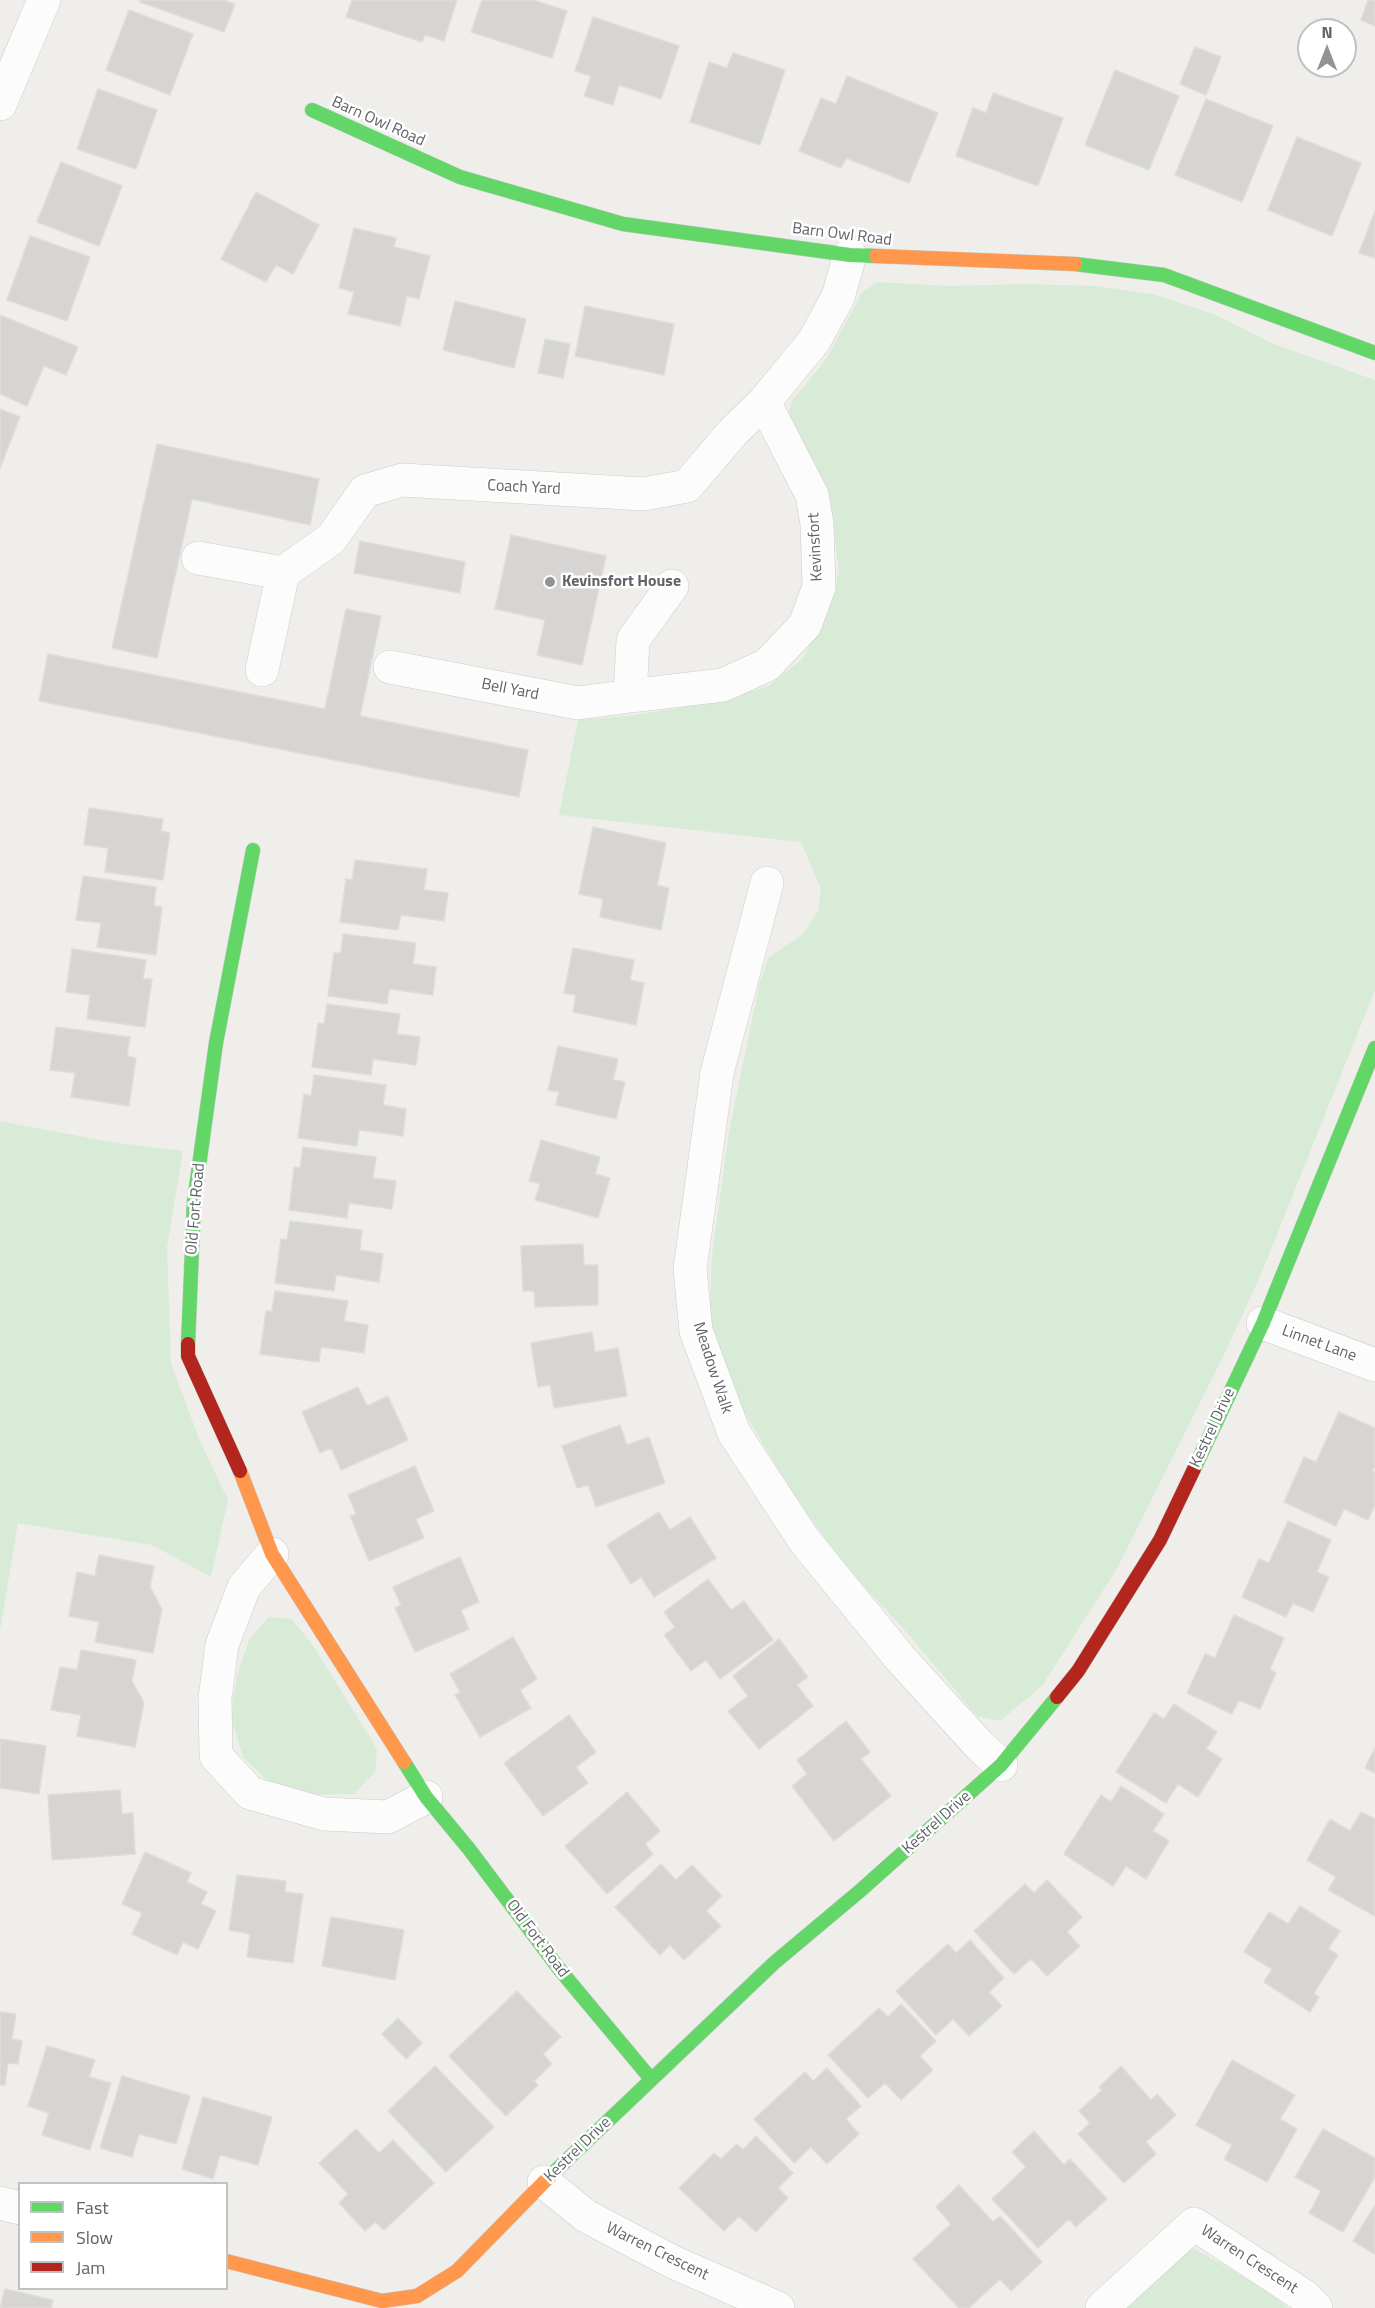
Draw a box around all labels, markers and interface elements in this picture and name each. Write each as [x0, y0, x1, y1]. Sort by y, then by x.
north arrow [1297, 18, 1357, 78]
text: N [1321, 20, 1333, 44]
street label: Barn Owl Road [328, 93, 428, 151]
street label: Barn Owl Road [791, 219, 893, 251]
street label: Coach Yard [487, 476, 561, 500]
street label: Kevinsfort [805, 512, 827, 582]
place label: Kevinsfort House [562, 572, 681, 592]
marker: Kevinsfort House [543, 575, 557, 589]
street label: Bell Yard [480, 675, 540, 705]
street label: Old Fort Road [182, 1162, 210, 1256]
street label: Meadow Walk [688, 1320, 736, 1416]
street label: Linnet Lane [1279, 1322, 1359, 1366]
street label: Kestrel Drive [1186, 1385, 1240, 1471]
street label: Kestrel Drive [899, 1787, 975, 1859]
street label: Old Fort Road [502, 1896, 572, 1982]
street label: Kestrel Drive [541, 2113, 615, 2187]
legend [18, 2182, 228, 2290]
text: Fast [76, 2194, 109, 2221]
street label: Warren Crescent [603, 2219, 711, 2285]
street label: Warren Crescent [1197, 2222, 1301, 2298]
text: Slow [76, 2224, 113, 2251]
text: Jam [76, 2254, 105, 2281]

